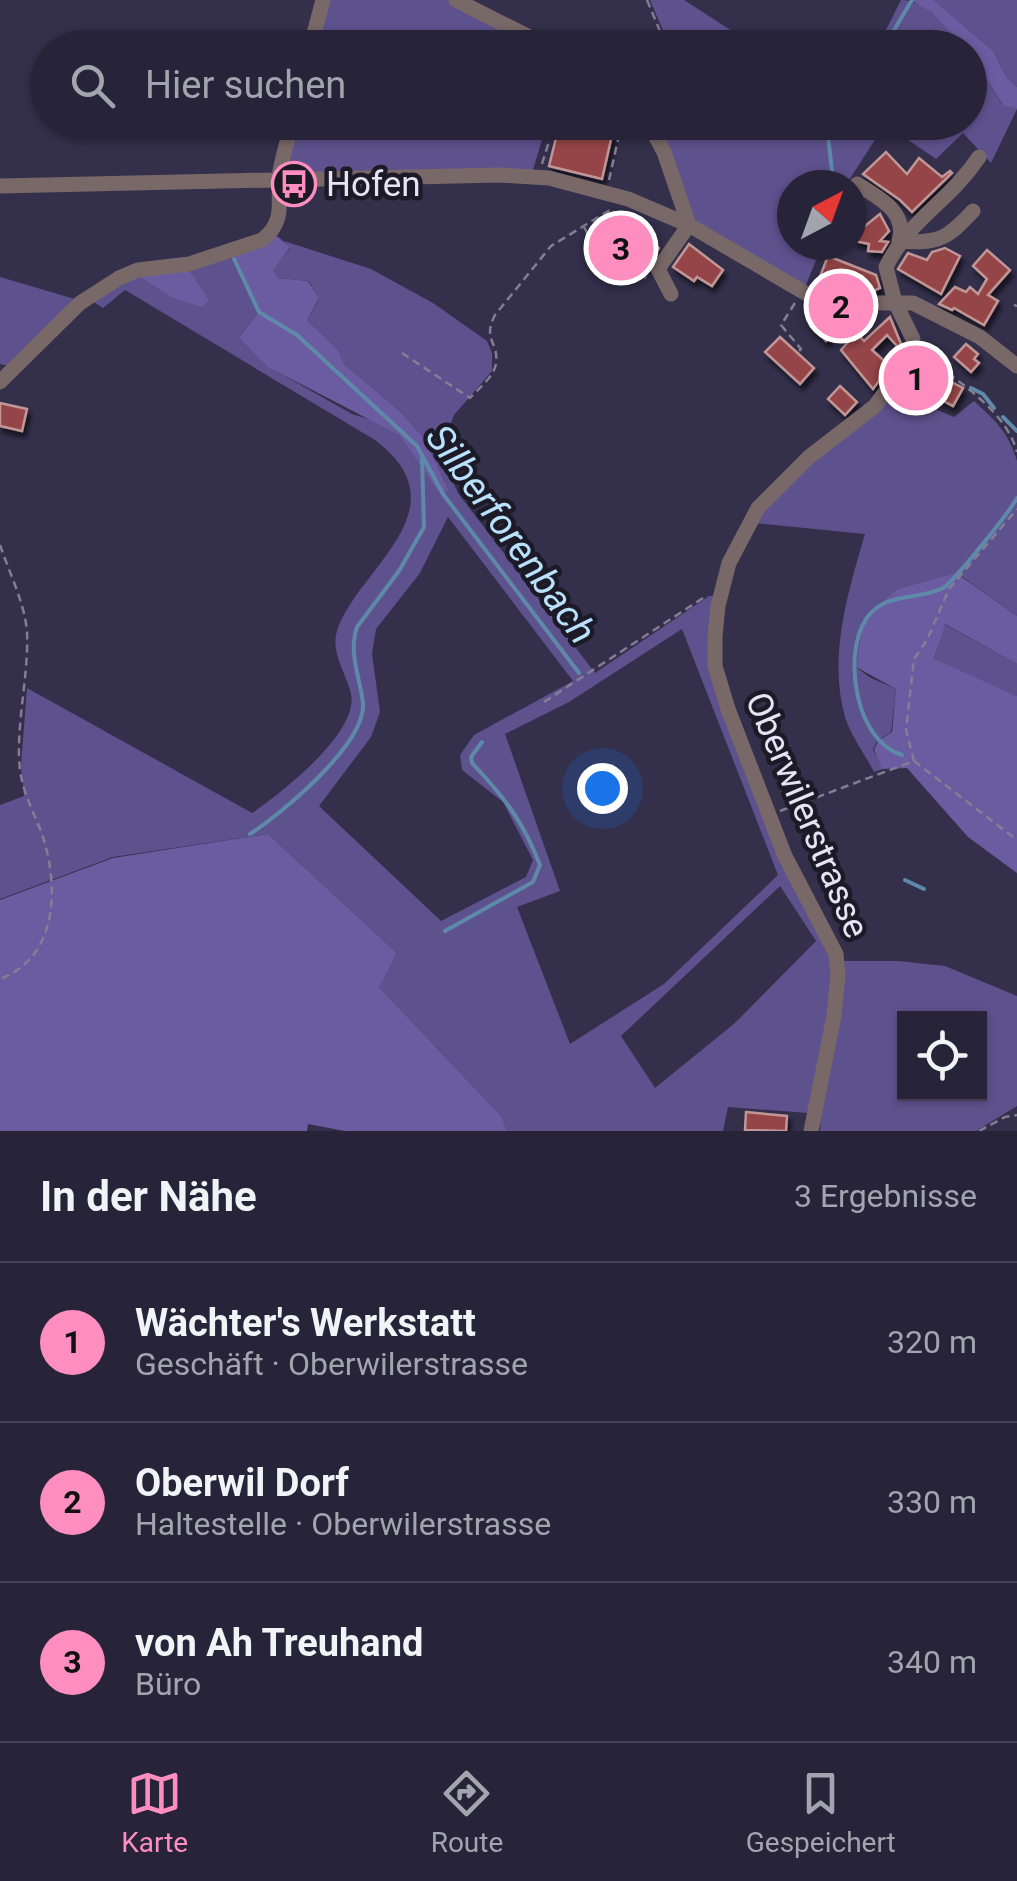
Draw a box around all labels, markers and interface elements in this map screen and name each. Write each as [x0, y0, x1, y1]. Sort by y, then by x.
search box [30, 30, 987, 140]
icon: search [65, 58, 120, 113]
text: Hier suchen [145, 63, 346, 107]
bus stop icon: Hofen [271, 161, 317, 207]
place label: Hofen [326, 164, 421, 205]
north arrow [777, 170, 867, 260]
pin: 3 [588, 210, 654, 286]
pin: 2 [808, 268, 874, 344]
pin: 1 [884, 340, 948, 416]
water label: Silberforenbach [417, 416, 605, 652]
street label: Oberwilerstrasse [737, 686, 877, 944]
your location [577, 763, 628, 814]
map controls [897, 1011, 987, 1101]
button: locate [897, 1011, 987, 1101]
text: In der Nähe [40, 1172, 257, 1221]
text: 3 Ergebnisse [794, 1177, 977, 1215]
text: Wächter's Werkstatt [135, 1301, 476, 1345]
text: 1 [63, 1323, 82, 1361]
text: 320 m [887, 1323, 977, 1361]
text: Geschäft · Oberwilerstrasse [135, 1345, 528, 1383]
text: Oberwil Dorf [135, 1461, 349, 1505]
text: 2 [63, 1483, 82, 1521]
text: 330 m [887, 1483, 977, 1521]
text: Haltestelle · Oberwilerstrasse [135, 1505, 551, 1543]
text: von Ah Treuhand [135, 1621, 423, 1665]
text: 3 [63, 1643, 82, 1681]
text: 340 m [887, 1643, 977, 1681]
text: Büro [135, 1665, 201, 1703]
tab: Karte [121, 1766, 188, 1859]
tab: Route [431, 1766, 503, 1859]
tab: Gespeichert [746, 1766, 896, 1859]

